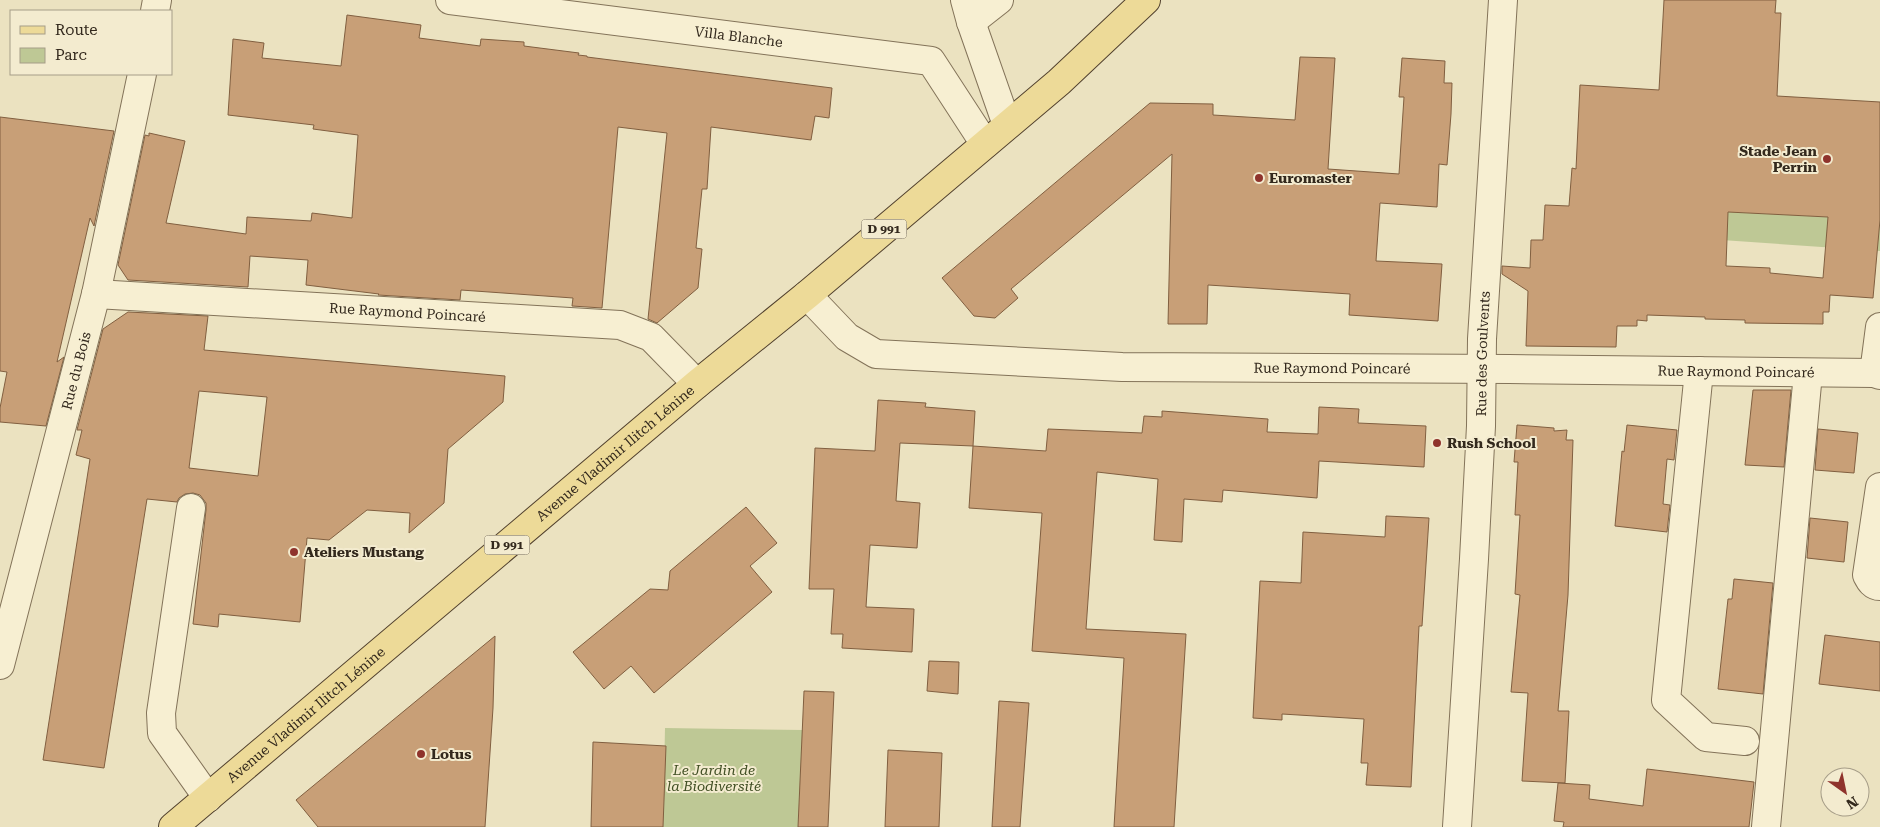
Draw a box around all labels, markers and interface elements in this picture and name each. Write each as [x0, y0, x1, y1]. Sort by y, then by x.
legend [10, 10, 172, 75]
text: Route [55, 21, 97, 39]
street label: Villa Blanche [694, 23, 784, 50]
text: Parc [55, 46, 87, 64]
place label: Stade Jean Perrin [1739, 143, 1818, 175]
marker: Stade Jean Perrin [1821, 153, 1833, 165]
place label: Euromaster [1269, 170, 1352, 186]
marker: Euromaster [1253, 172, 1265, 184]
road number: D 991 [862, 220, 906, 238]
street label: Rue des Goulvents [1473, 290, 1493, 417]
street label: Rue Raymond Poincaré [329, 300, 487, 325]
street label: Rue du Bois [58, 330, 94, 411]
street label: Rue Raymond Poincaré [1253, 360, 1411, 376]
street label: Rue Raymond Poincaré [1657, 363, 1815, 380]
street label: Avenue Vladimir Ilitch Lénine [533, 382, 698, 524]
place label: Rush School [1447, 435, 1536, 451]
marker: Rush School [1431, 437, 1443, 449]
road number: D 991 [484, 536, 530, 554]
place label: Ateliers Mustang [304, 544, 424, 560]
marker: Ateliers Mustang [288, 546, 300, 558]
street label: Avenue Vladimir Ilitch Lénine [224, 643, 388, 786]
place label: Lotus [431, 746, 471, 762]
marker: Lotus [415, 748, 427, 760]
park label: Le Jardin de la Biodiversité [667, 762, 761, 794]
north arrow [1820, 767, 1870, 817]
text: N [1843, 793, 1861, 813]

